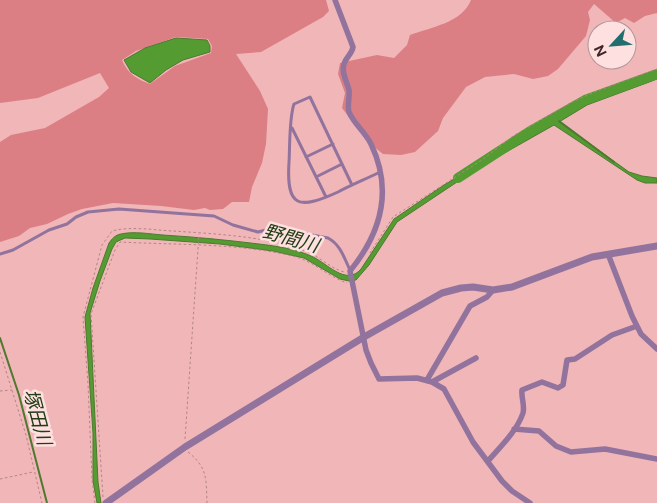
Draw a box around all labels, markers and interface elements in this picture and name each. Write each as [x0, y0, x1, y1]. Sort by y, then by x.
north arrow [587, 20, 637, 70]
text: N [591, 42, 610, 59]
water label: 野間川 [261, 220, 323, 257]
water label: 塚田川 [20, 387, 57, 449]

